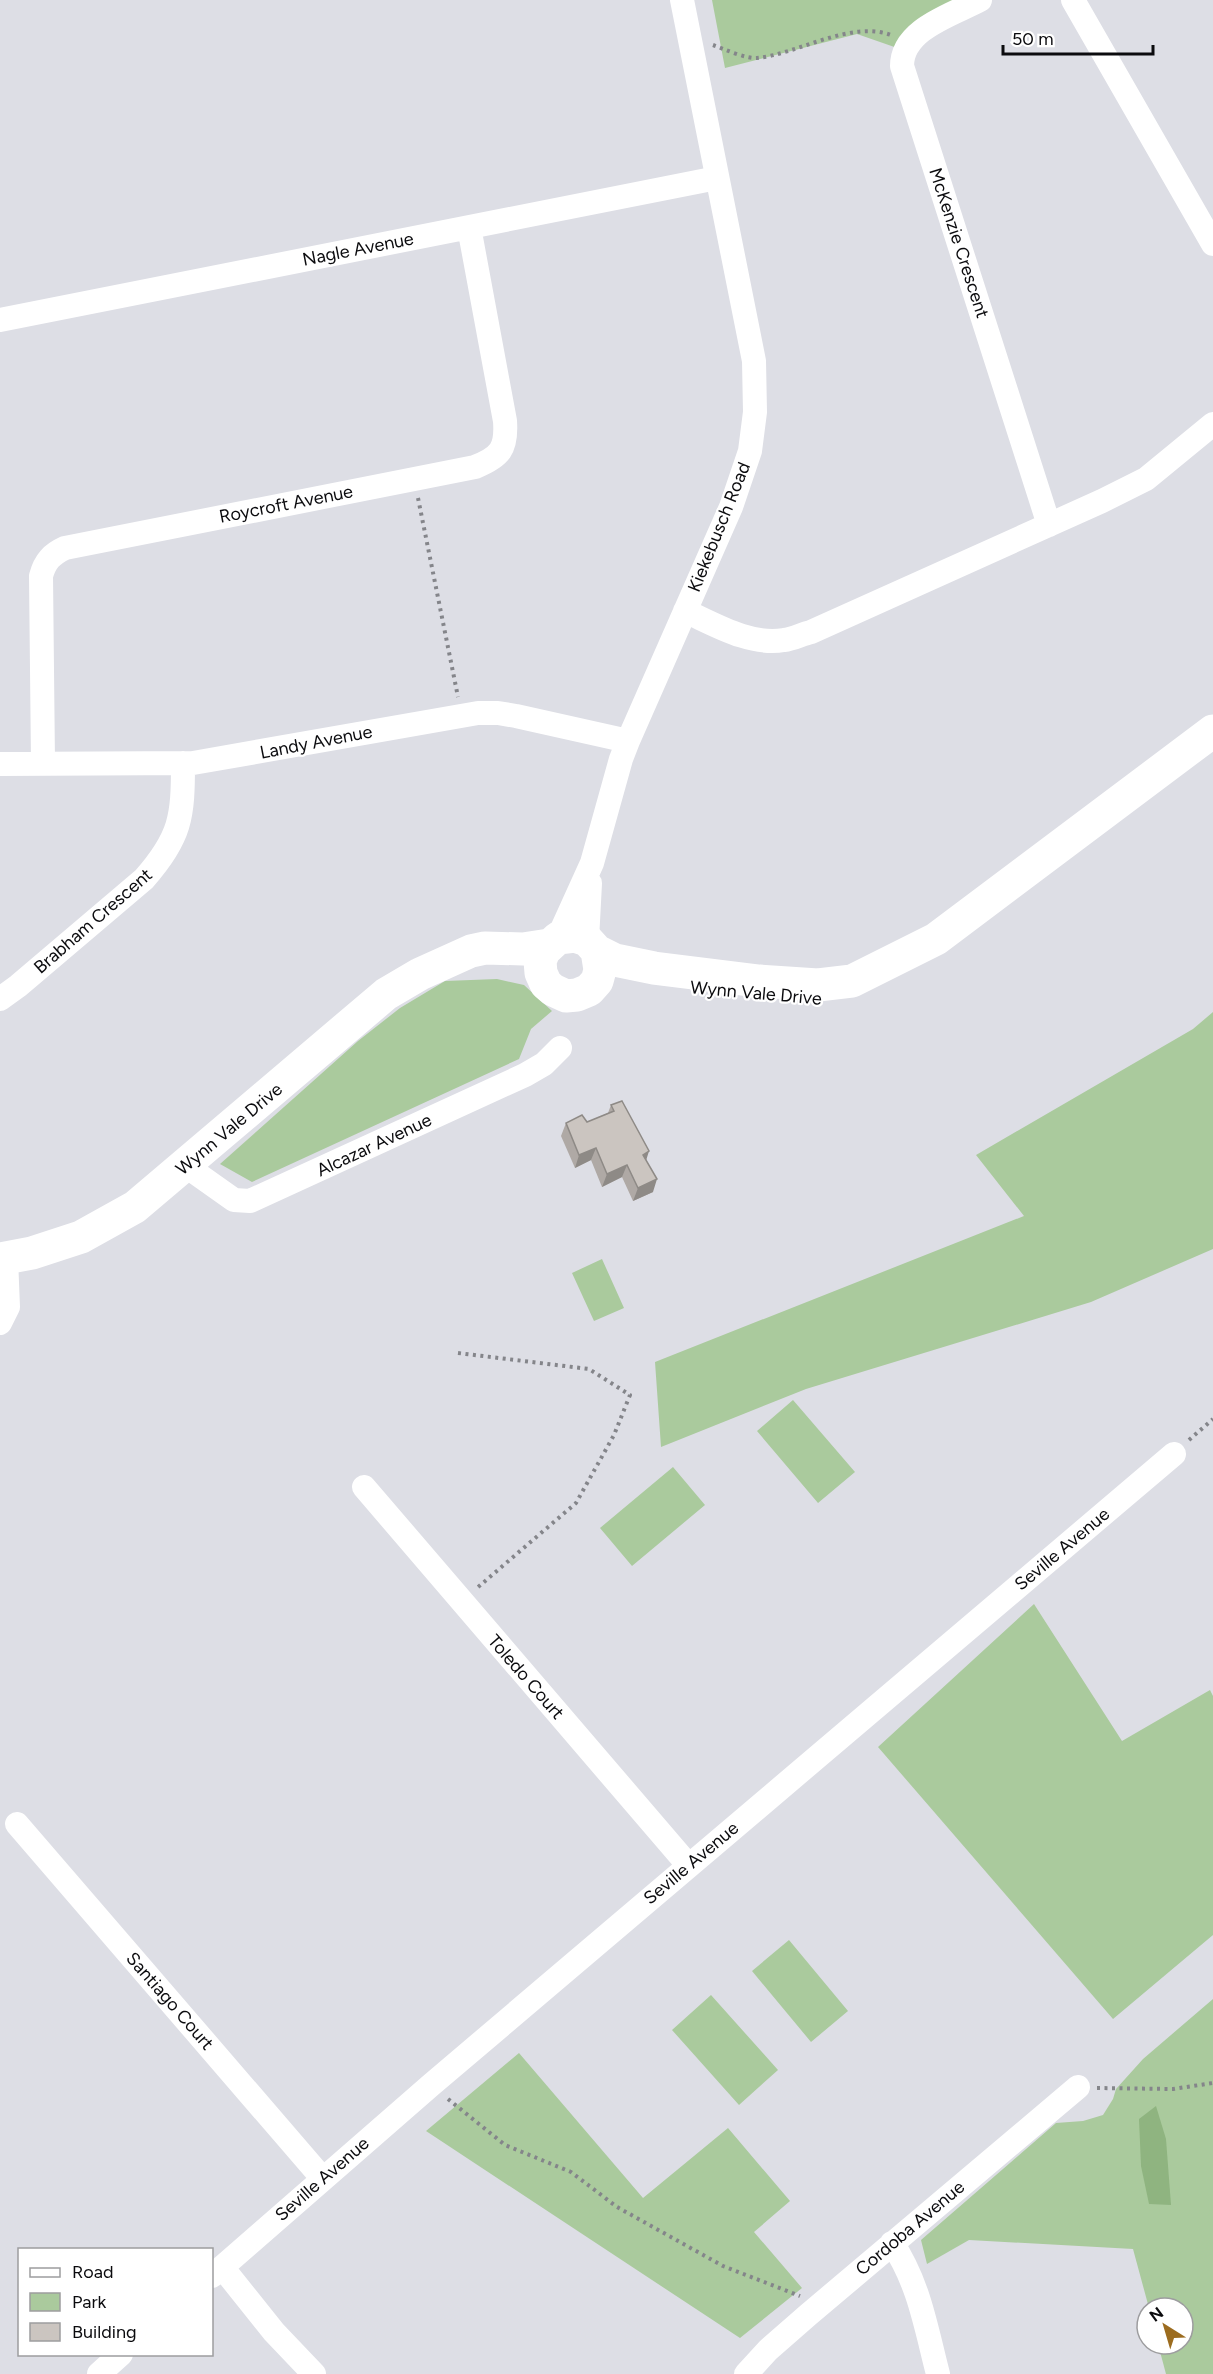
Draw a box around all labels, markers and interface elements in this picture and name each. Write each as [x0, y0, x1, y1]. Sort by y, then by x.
scale bar [1003, 18, 1153, 56]
text: 50 m [1012, 28, 1054, 50]
street label: McKenzie Crescent [924, 165, 994, 321]
street label: Nagle Avenue [301, 227, 416, 271]
street label: Kiekebusch Road [683, 459, 755, 595]
street label: Roycroft Avenue [217, 480, 355, 528]
street label: Landy Avenue [258, 720, 374, 764]
street label: Brabham Crescent [29, 864, 157, 978]
street label: Wynn Vale Drive [689, 976, 823, 1010]
street label: Wynn Vale Drive [171, 1078, 287, 1180]
street label: Alcazar Avenue [313, 1109, 435, 1181]
street label: Seville Avenue [1010, 1503, 1114, 1595]
street label: Toledo Court [483, 1630, 569, 1724]
street label: Seville Avenue [639, 1817, 743, 1909]
street label: Santiago Court [122, 1948, 219, 2054]
street label: Seville Avenue [271, 2132, 374, 2226]
street label: Cordoba Avenue [851, 2176, 969, 2280]
legend [18, 2248, 213, 2356]
text: Road [72, 2261, 113, 2283]
text: Park [72, 2291, 107, 2313]
north arrow [1135, 2296, 1195, 2356]
text: N [1146, 2303, 1167, 2326]
text: Building [72, 2321, 137, 2343]

